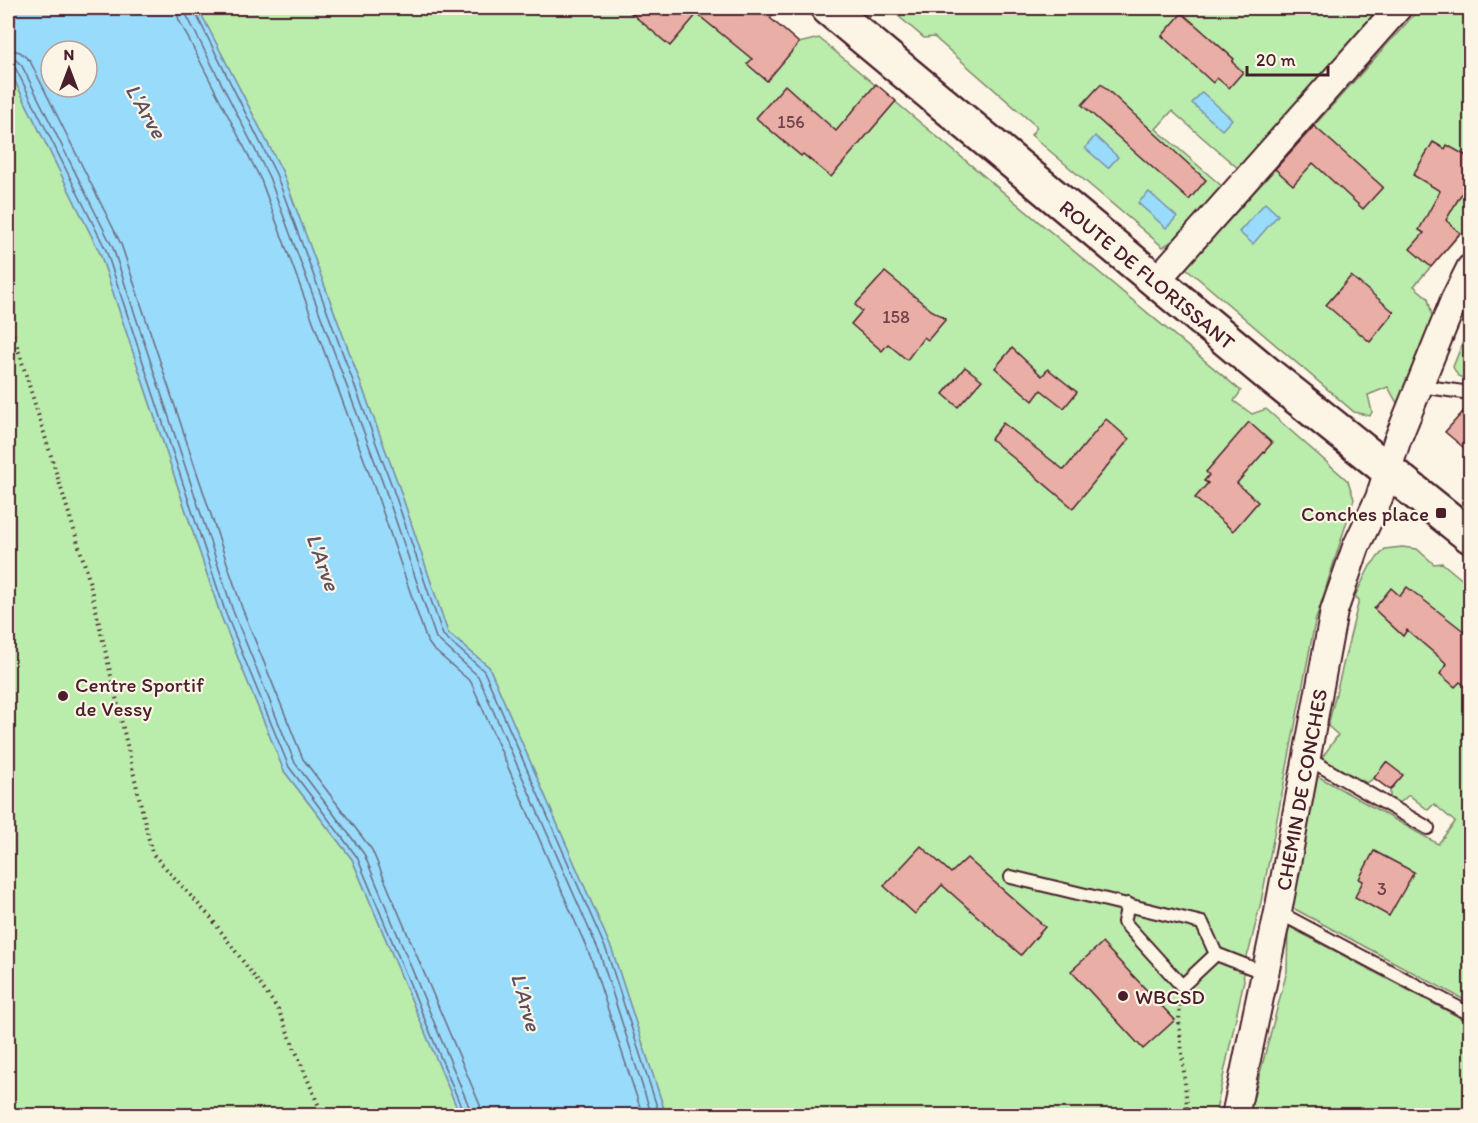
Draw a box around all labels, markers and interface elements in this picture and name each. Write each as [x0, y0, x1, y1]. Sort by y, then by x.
north arrow [39, 39, 99, 99]
scale bar [1247, 39, 1328, 77]
text: N [64, 45, 74, 64]
text: 20 m [1256, 49, 1296, 71]
water label: L'Arve [120, 79, 173, 144]
house number: 156 [777, 111, 805, 133]
street label: ROUTE DE FLORISSANT [1055, 194, 1241, 354]
house number: 158 [882, 306, 910, 328]
place label: Conches place [1301, 501, 1429, 526]
marker: Conches place [1434, 506, 1448, 520]
water label: L'Arve [300, 530, 346, 596]
place label: Centre Sportif de Vessy [75, 672, 204, 721]
street label: CHEMIN DE CONCHES [1270, 687, 1332, 892]
marker: Centre Sportif de Vessy [56, 689, 70, 703]
house number: 3 [1377, 878, 1387, 900]
water label: L'Arve [505, 970, 547, 1035]
place label: WBCSD [1135, 984, 1205, 1009]
marker: WBCSD [1116, 989, 1130, 1003]

